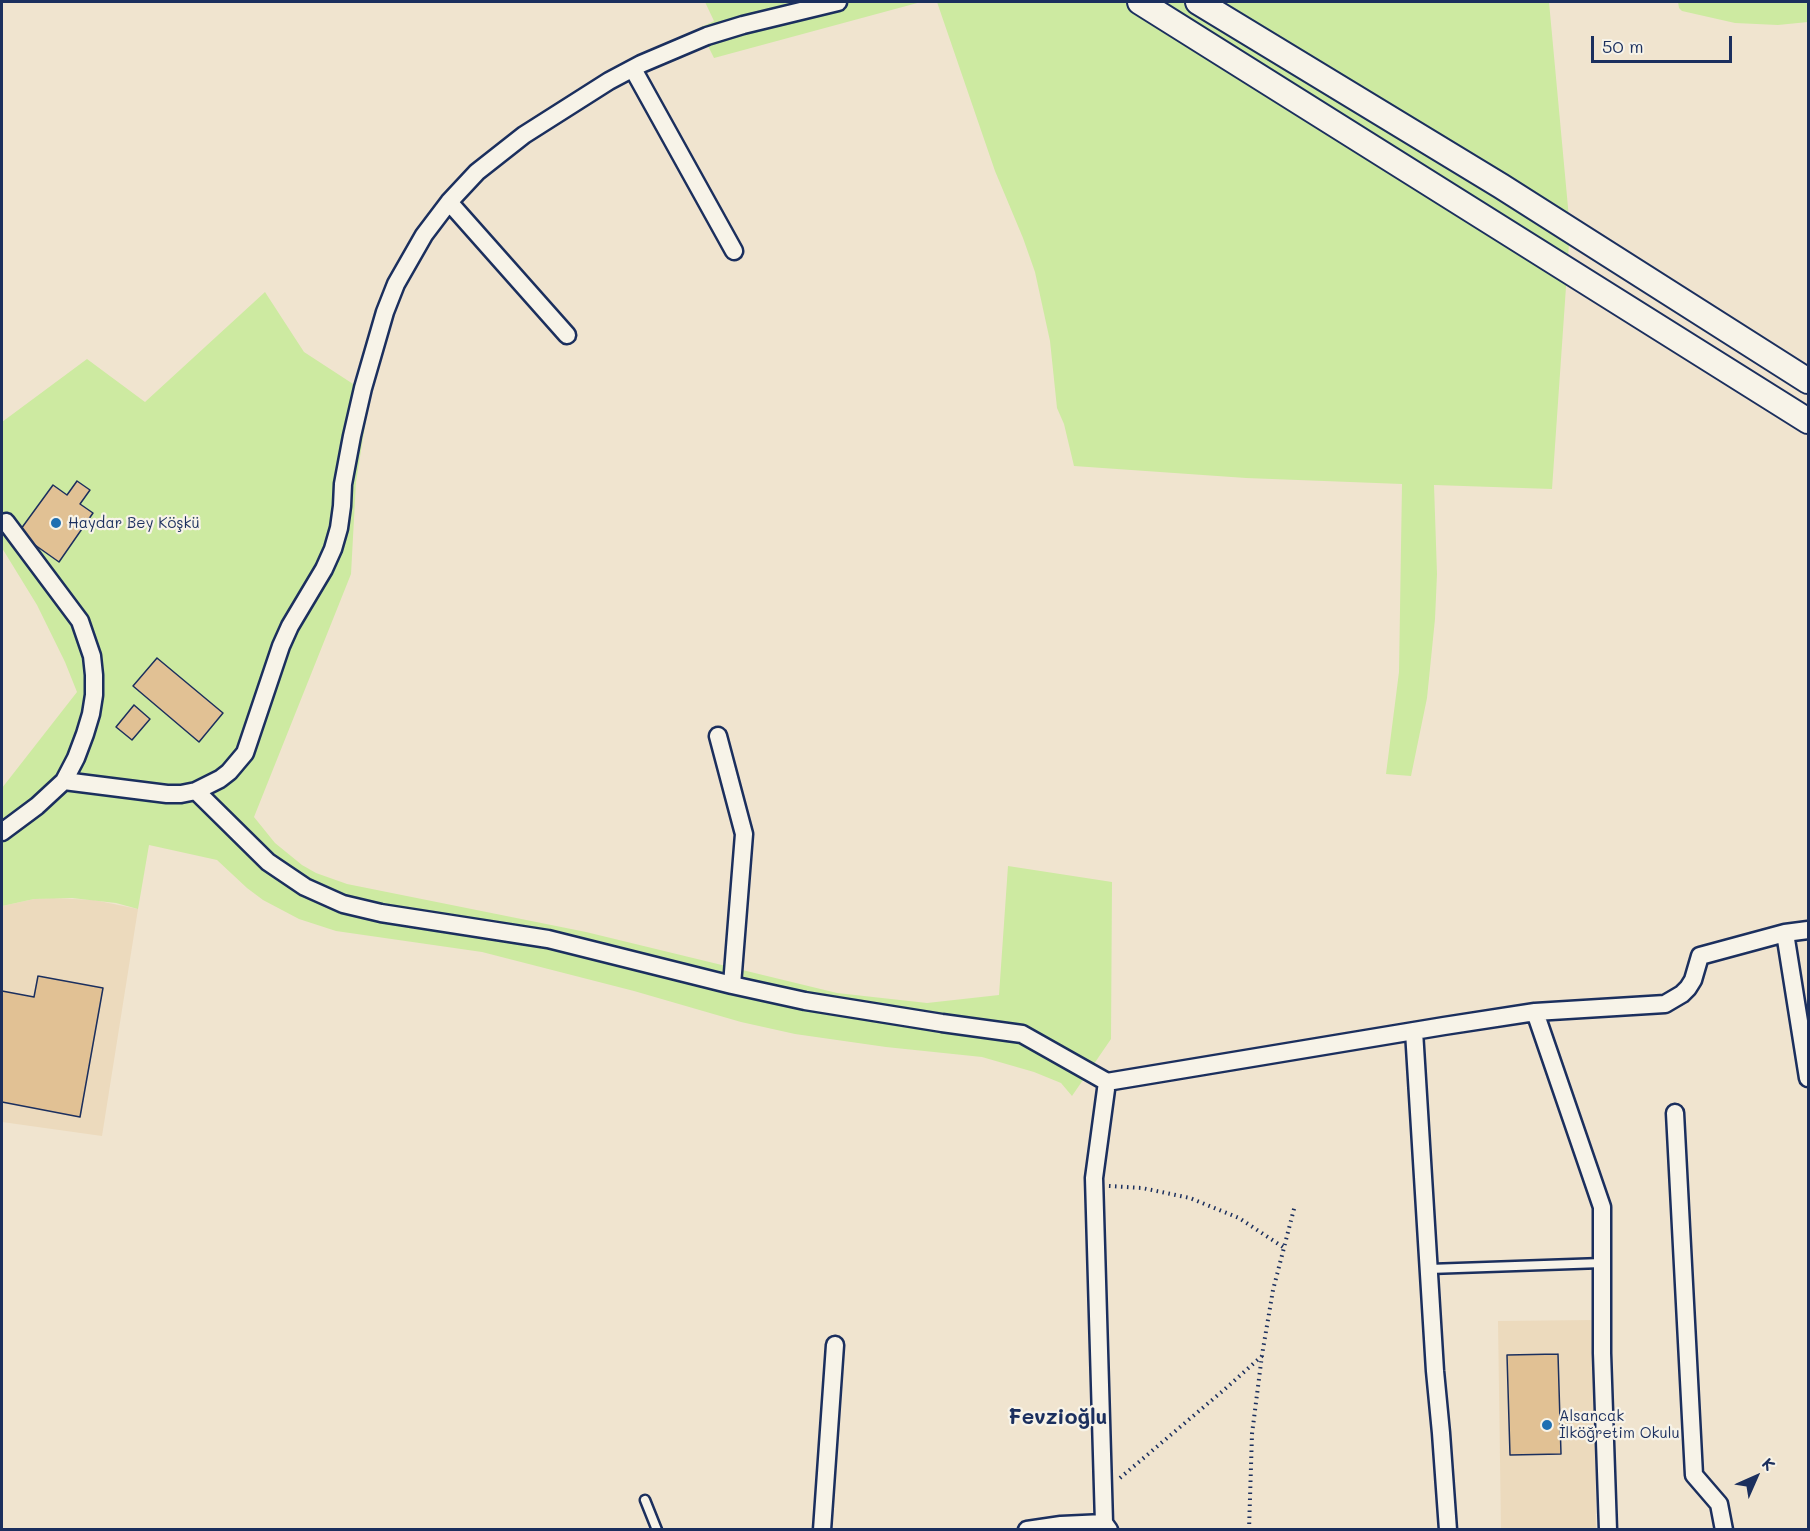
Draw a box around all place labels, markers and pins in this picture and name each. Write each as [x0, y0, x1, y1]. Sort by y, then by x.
place label: Haydar Bey Köşkü [68, 514, 200, 532]
marker: Haydar Bey Köşkü [49, 516, 63, 530]
place label: Alsancak İlköğretim Okulu [1559, 1407, 1680, 1442]
marker: Alsancak İlköğretim Okulu [1540, 1418, 1554, 1432]

